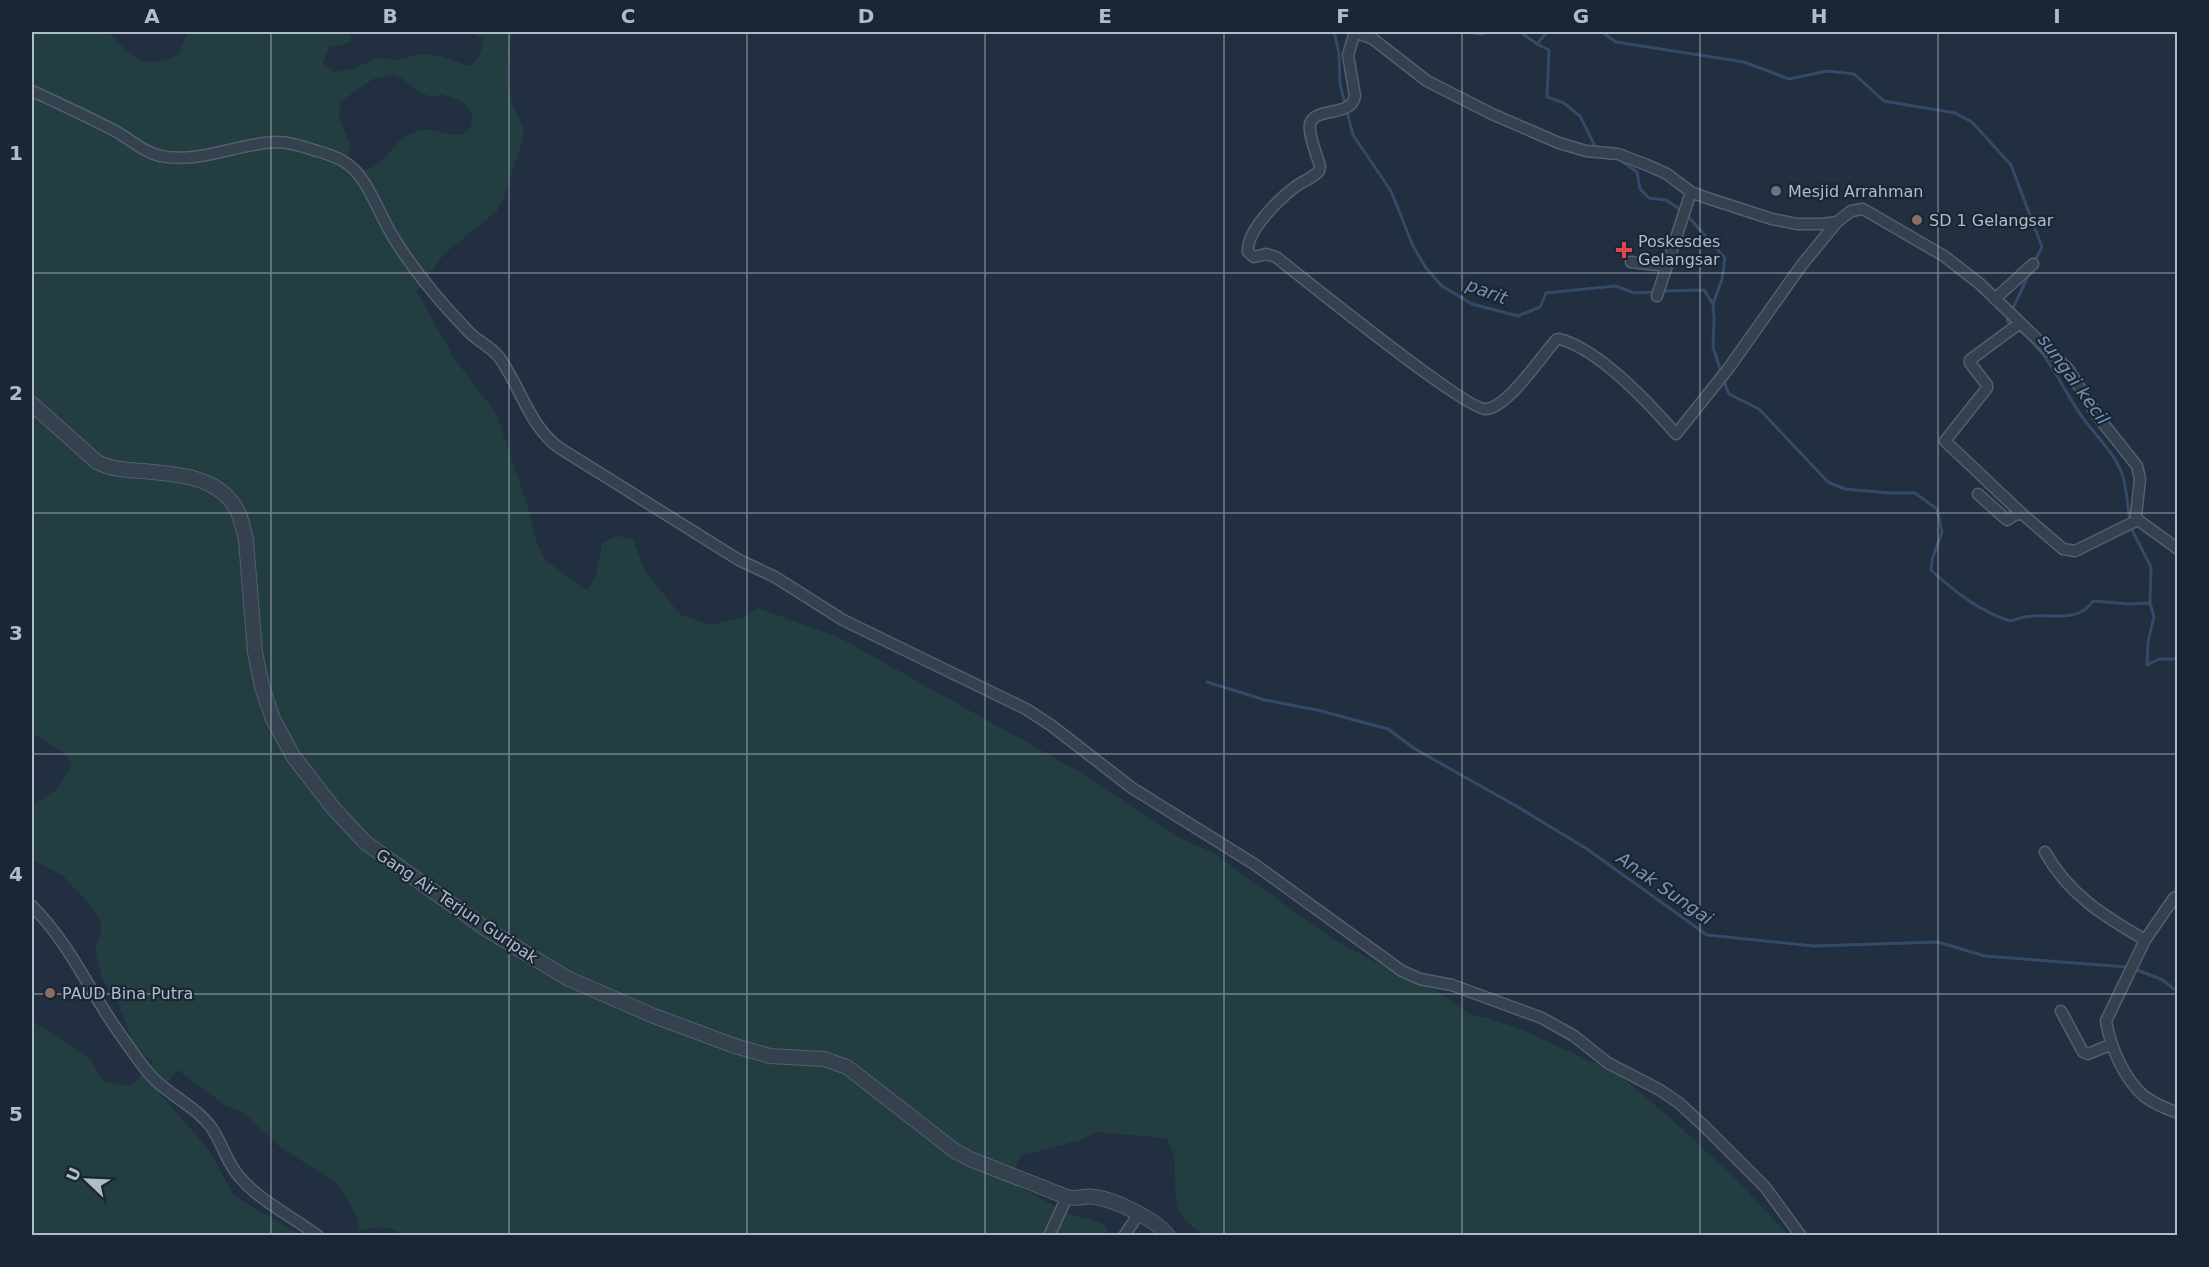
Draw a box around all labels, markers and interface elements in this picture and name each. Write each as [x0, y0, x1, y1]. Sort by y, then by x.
text: A [144, 4, 160, 28]
text: B [382, 4, 398, 28]
text: C [621, 4, 635, 28]
text: D [858, 4, 874, 28]
text: E [1098, 4, 1112, 28]
text: F [1336, 4, 1350, 28]
text: G [1573, 4, 1589, 28]
text: H [1811, 4, 1827, 28]
text: I [2053, 4, 2061, 28]
text: 1 [9, 141, 23, 165]
place label: Mesjid Arrahman [1788, 182, 1923, 201]
marker: Mesjid Arrahman [1769, 184, 1783, 198]
place label: SD 1 Gelangsar [1929, 211, 2054, 230]
marker: SD 1 Gelangsar [1910, 213, 1924, 227]
place label: Poskesdes Gelangsar [1638, 232, 1720, 269]
marker: Poskesdes Gelangsar [1615, 241, 1633, 259]
water label: parit [1463, 273, 1511, 309]
water label: sungai kecil [2034, 330, 2114, 428]
text: 2 [9, 381, 23, 405]
text: 3 [9, 621, 23, 645]
street label: Gang Air Terjun Guripak [373, 845, 542, 968]
water label: Anak Sungai [1612, 847, 1717, 929]
text: 4 [9, 862, 23, 886]
place label: PAUD Bina Putra [62, 984, 193, 1003]
marker: PAUD Bina Putra [43, 986, 57, 1000]
text: 5 [9, 1102, 23, 1126]
north arrow [57, 1150, 117, 1210]
text: U [62, 1165, 85, 1184]

